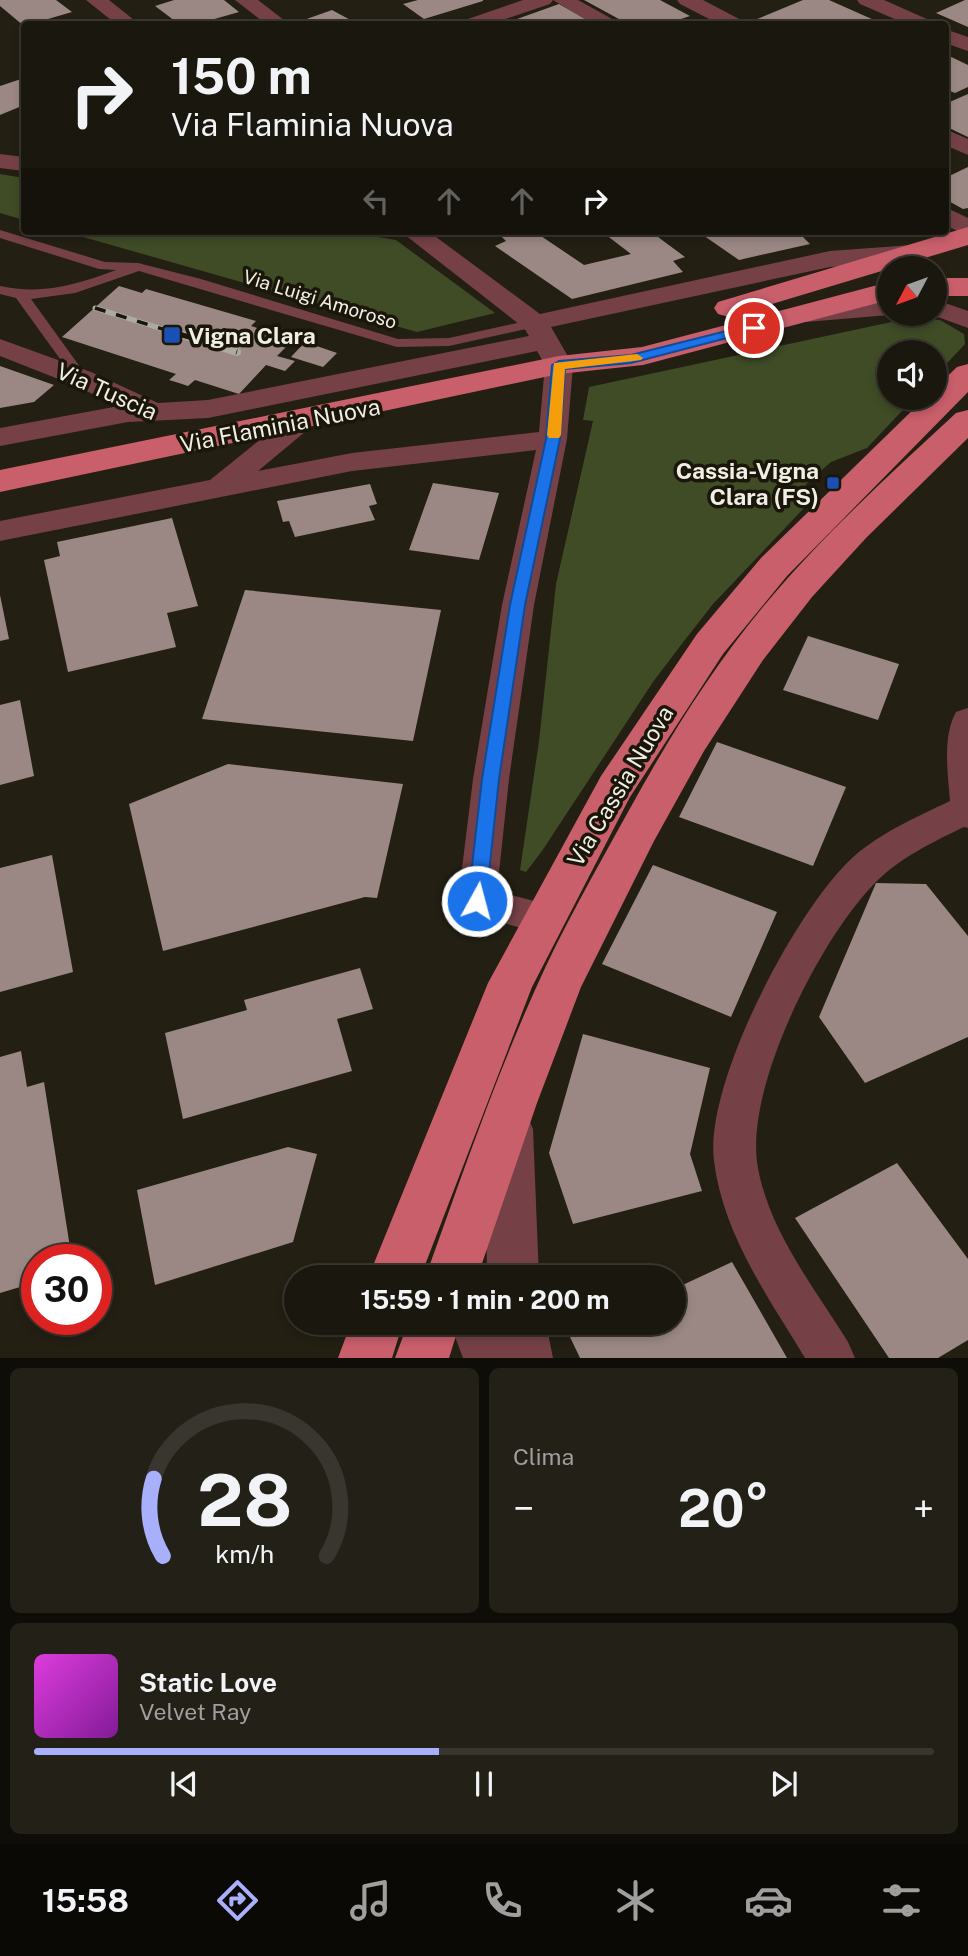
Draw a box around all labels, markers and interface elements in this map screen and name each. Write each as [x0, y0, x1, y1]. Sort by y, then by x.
text: 150 m [171, 47, 312, 105]
icon: right [56, 49, 147, 140]
text: Via Flaminia Nuova [171, 106, 454, 143]
icon: left [357, 182, 395, 220]
icon: ahead [430, 182, 468, 220]
icon: ahead [503, 182, 541, 220]
icon: right [576, 182, 614, 220]
north arrow [877, 256, 947, 326]
map controls [877, 256, 947, 410]
street label: Via Luigi Amoroso [240, 265, 400, 333]
pin [724, 298, 784, 358]
icon: arrive [735, 309, 773, 347]
place label: Vigna Clara [188, 322, 316, 349]
marker: Vigna Clara [162, 325, 182, 345]
button: sound [877, 340, 947, 410]
street label: Via Tuscia [52, 357, 162, 425]
street label: Via Flaminia Nuova [178, 392, 382, 458]
place label: Cassia-Vigna Clara (FS) [676, 457, 819, 510]
marker: Cassia-Vigna Clara (FS) [825, 475, 841, 491]
street label: Via Cassia Nuova [561, 701, 679, 871]
position arrow [440, 864, 514, 938]
speed limit sign: 30 [21, 1244, 112, 1335]
text: 15:59 · 1 min · 200 m [361, 1284, 609, 1315]
text: Clima [513, 1443, 574, 1470]
text: 28 [197, 1458, 292, 1543]
text: 20° [678, 1478, 769, 1539]
text: − [513, 1486, 534, 1531]
text: + [913, 1486, 934, 1531]
text: km/h [215, 1539, 274, 1569]
text: Static Love [139, 1667, 277, 1698]
text: Velvet Ray [139, 1698, 251, 1725]
icon: previous [165, 1765, 203, 1803]
icon: pause [465, 1765, 503, 1803]
icon: next [765, 1765, 803, 1803]
icon: directions [213, 1876, 262, 1925]
icon: music [346, 1876, 395, 1925]
icon: phone [478, 1876, 527, 1925]
icon: climate [611, 1876, 660, 1925]
icon: car [744, 1876, 793, 1925]
icon: filters [877, 1876, 926, 1925]
text: 15:58 [42, 1882, 129, 1919]

